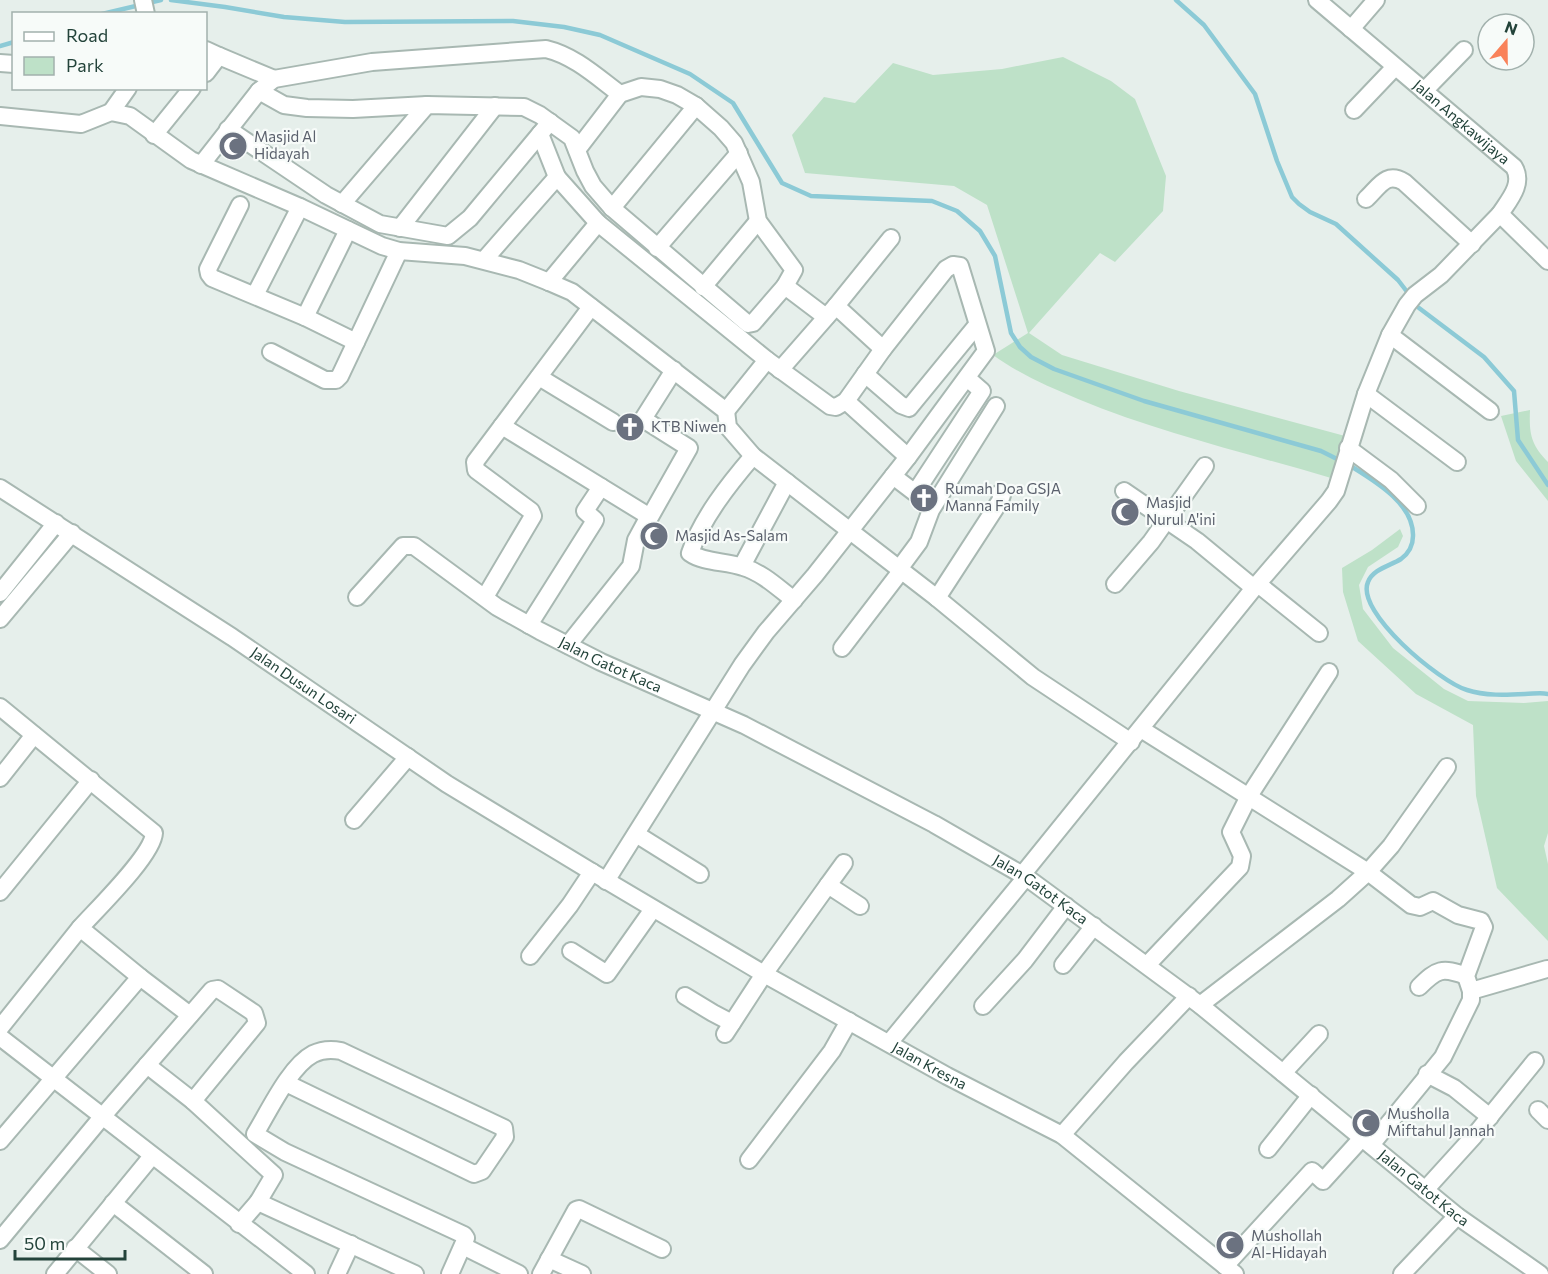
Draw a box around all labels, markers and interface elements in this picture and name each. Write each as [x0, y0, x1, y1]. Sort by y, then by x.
legend [12, 12, 207, 90]
north arrow [1476, 12, 1536, 72]
text: N [1502, 16, 1520, 38]
text: Road [66, 24, 108, 46]
text: Park [66, 54, 104, 76]
street label: Jalan Angkawijaya [1410, 75, 1514, 168]
place label: Masjid Al Hidayah [254, 127, 316, 162]
mosque icon: Masjid Al Hidayah [217, 130, 249, 162]
church icon: KTB Niwen [614, 411, 646, 443]
place label: KTB Niwen [651, 417, 727, 435]
place label: Rumah Doa GSJA Manna Family [945, 479, 1061, 514]
church icon: Rumah Doa GSJA Manna Family [908, 482, 940, 514]
place label: Masjid Nurul A'ini [1146, 493, 1216, 528]
mosque icon: Masjid Nurul A'ini [1109, 496, 1141, 528]
mosque icon: Masjid As-Salam [638, 520, 670, 552]
place label: Masjid As-Salam [675, 526, 788, 544]
street label: Jalan Gatot Kaca [556, 632, 665, 696]
street label: Jalan Dusun Losari [248, 643, 360, 727]
street label: Jalan Gatot Kaca [990, 850, 1092, 928]
street label: Jalan Kresna [889, 1037, 970, 1093]
place label: Musholla Miftahul Jannah [1387, 1104, 1495, 1139]
mosque icon: Musholla Miftahul Jannah [1350, 1107, 1382, 1139]
street label: Jalan Gatot Kaca [1375, 1145, 1473, 1230]
scale bar [15, 1223, 124, 1261]
place label: Mushollah Al-Hidayah [1251, 1226, 1327, 1261]
mosque icon: Mushollah Al-Hidayah [1214, 1229, 1246, 1261]
text: 50 m [24, 1232, 65, 1254]

